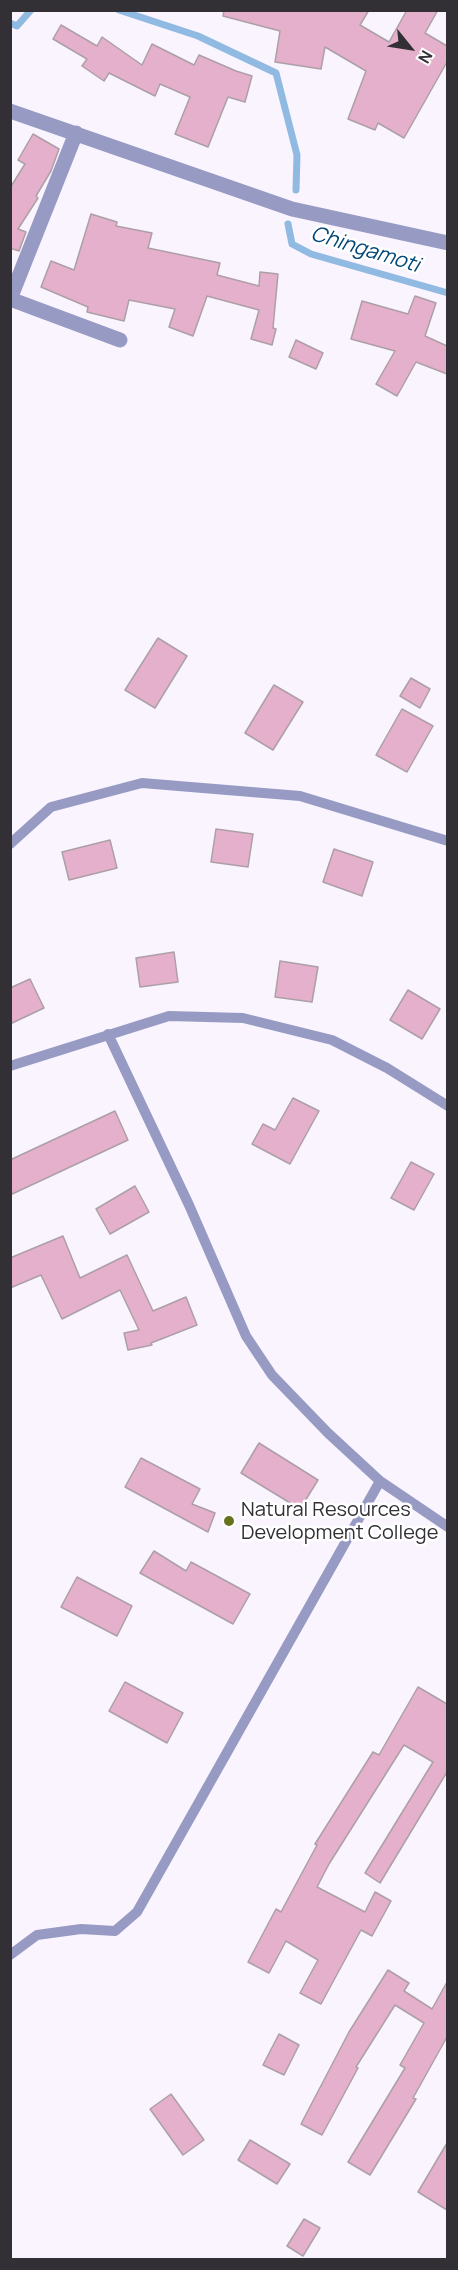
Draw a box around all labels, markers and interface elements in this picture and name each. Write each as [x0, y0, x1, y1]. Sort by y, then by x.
north arrow [380, 18, 440, 78]
text: N [413, 47, 438, 67]
water label: Chingamoti [308, 222, 422, 278]
place label: Natural Resources Development College [241, 1498, 438, 1545]
marker: Natural Resources Development College [222, 1514, 236, 1528]

